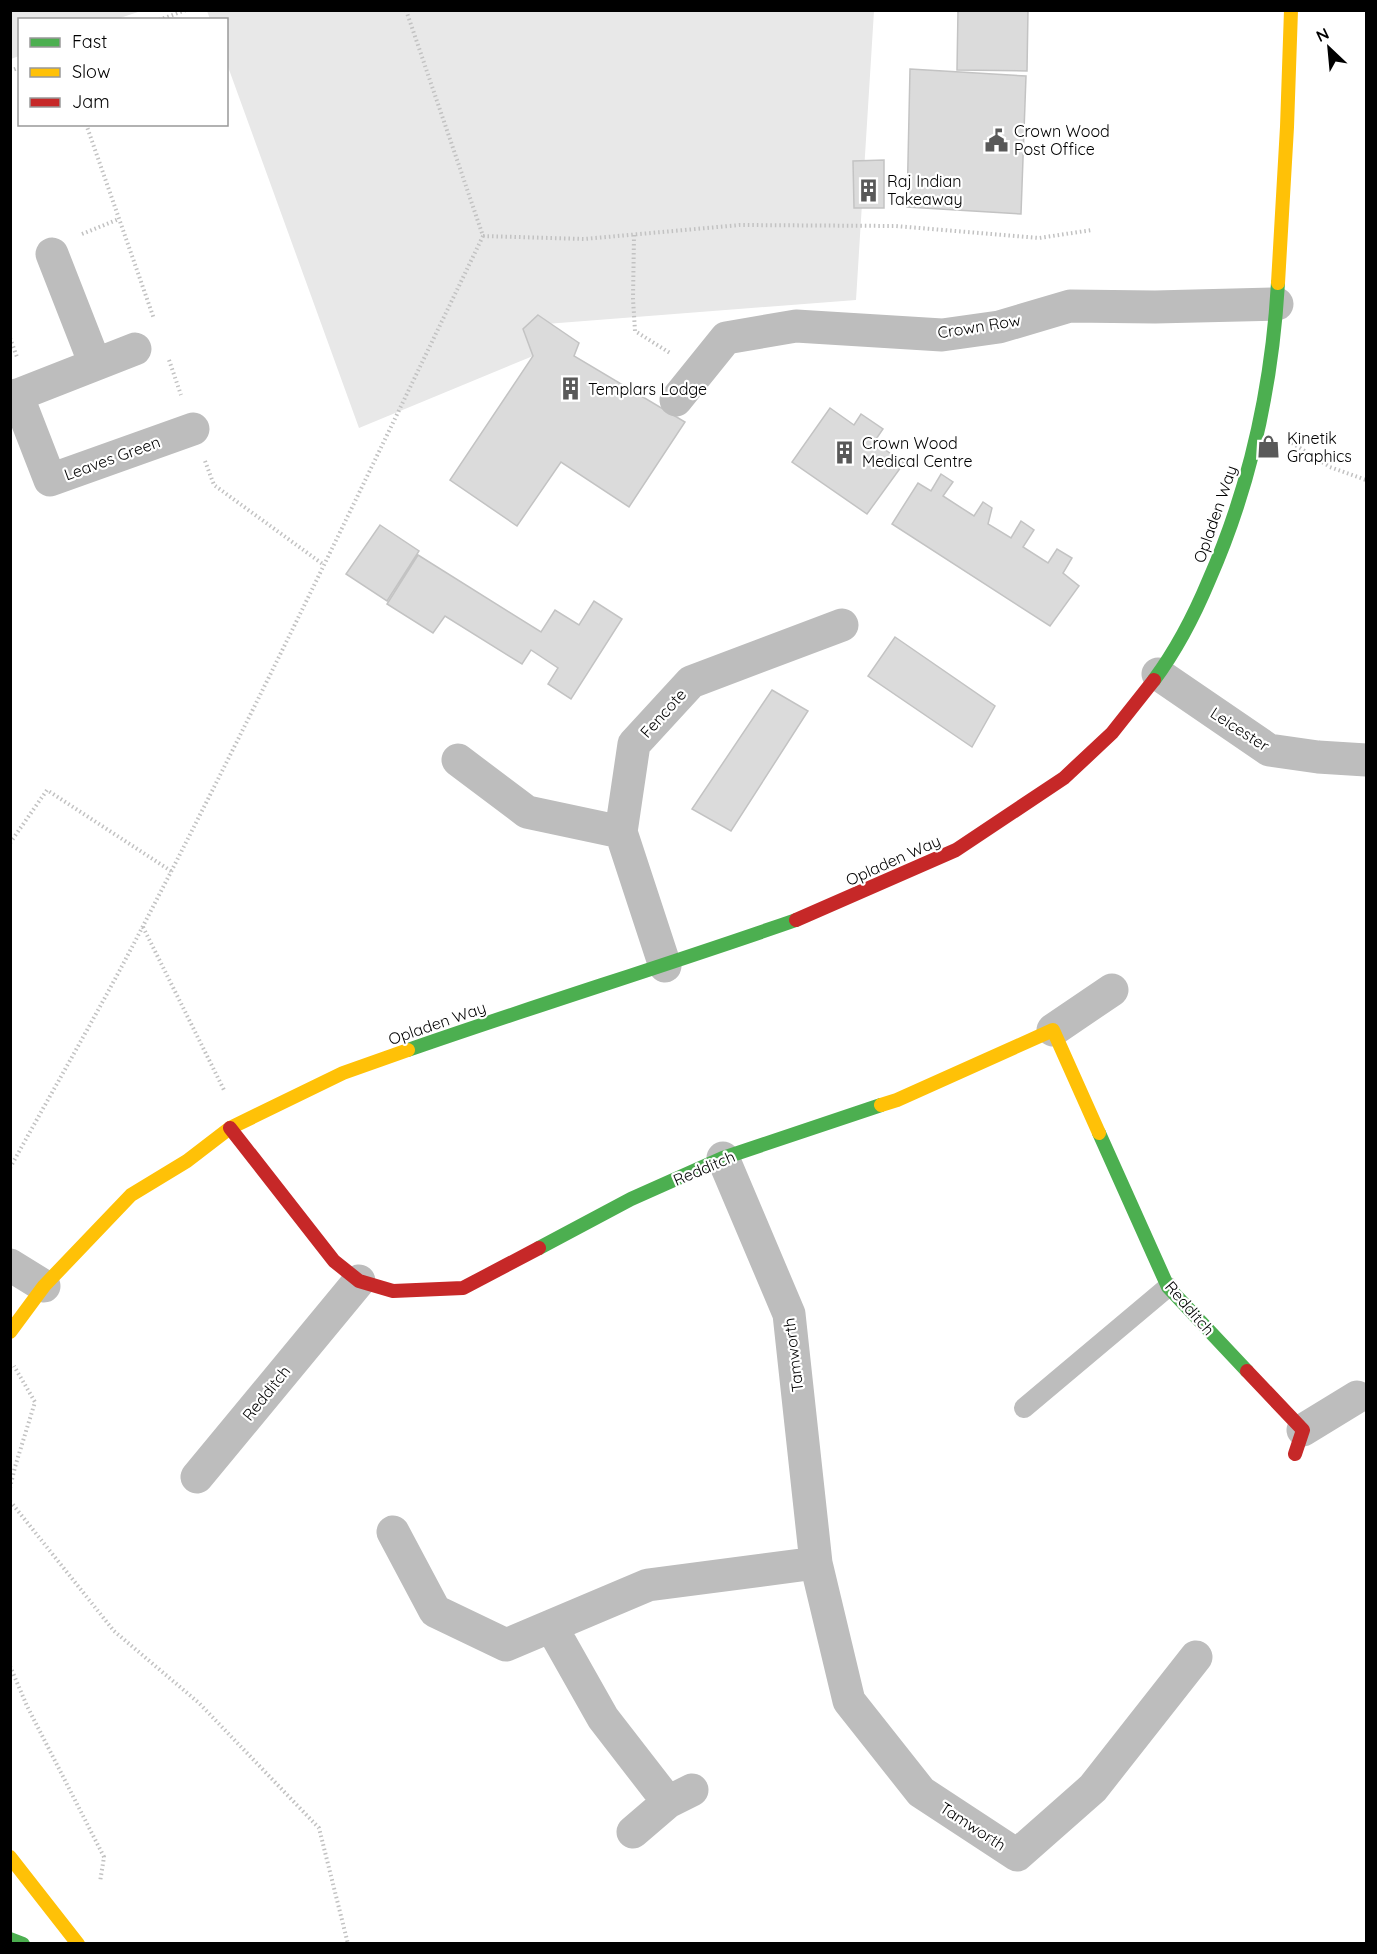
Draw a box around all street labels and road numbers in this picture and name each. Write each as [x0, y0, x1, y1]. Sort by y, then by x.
street label: Crown Row [936, 310, 1022, 342]
street label: Leaves Green [61, 431, 163, 485]
street label: Opladen Way [1189, 463, 1241, 565]
street label: Fencote [636, 684, 690, 742]
street label: Leicester [1207, 703, 1273, 755]
street label: Opladen Way [842, 830, 944, 890]
street label: Opladen Way [386, 997, 488, 1049]
street label: Redditch [670, 1146, 738, 1190]
street label: Redditch [1161, 1277, 1219, 1339]
street label: Tamworth [779, 1317, 807, 1393]
street label: Redditch [238, 1361, 294, 1425]
street label: Tamworth [936, 1797, 1010, 1855]

